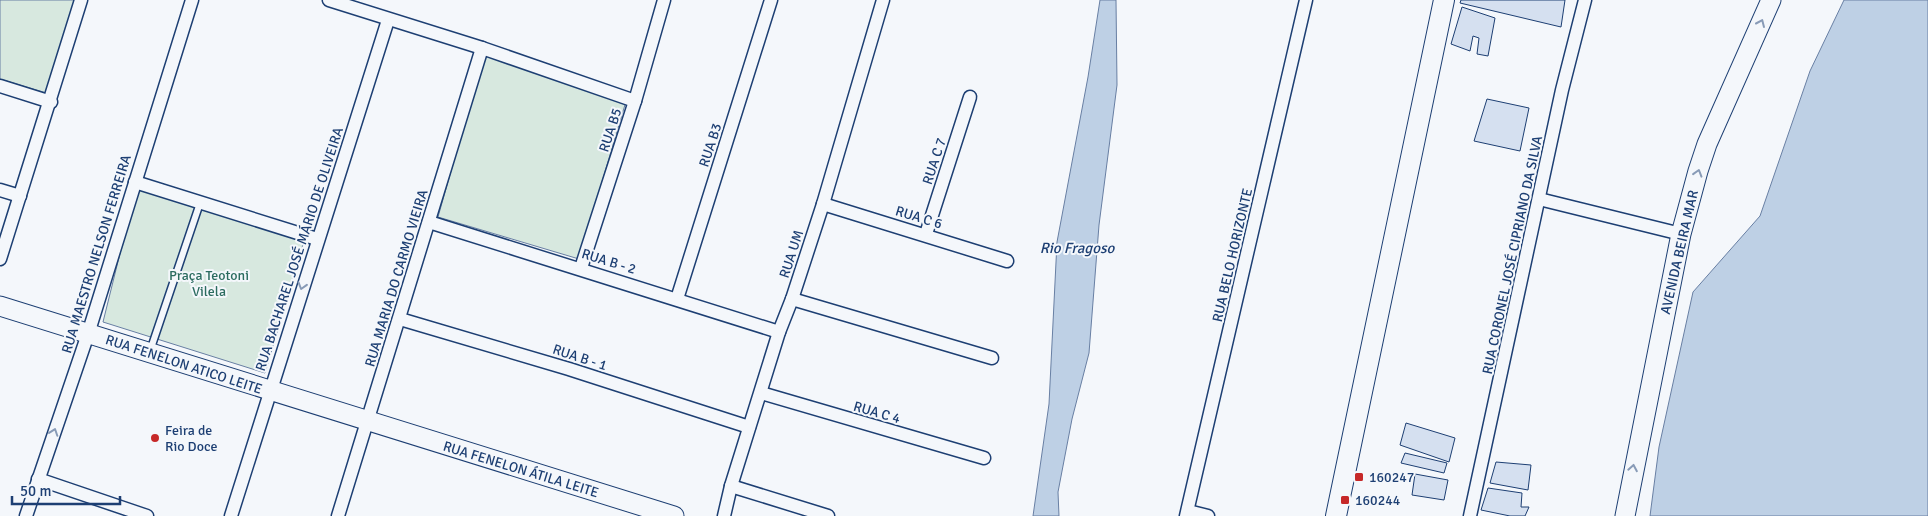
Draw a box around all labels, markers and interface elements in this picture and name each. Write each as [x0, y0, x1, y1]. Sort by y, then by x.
one-way arrow [1755, 19, 1766, 28]
street label: RUA B5 [595, 106, 626, 154]
street label: RUA B3 [695, 121, 726, 169]
street label: RUA BACHAREL JOSÉ MÁRIO DE OLIVEIRA [252, 125, 347, 373]
street label: RUA CORONEL JOSÉ CIPRIANO DA SILVA [1479, 134, 1546, 376]
street label: RUA C 7 [919, 136, 950, 187]
street label: RUA MAESTRO NELSON FERREIRA [58, 152, 135, 355]
one-way arrow [1692, 169, 1702, 177]
street label: RUA BELO HORIZONTE [1209, 186, 1256, 324]
street label: RUA MARIA DO CARMO VIEIRA [361, 187, 432, 369]
street label: AVENIDA BEIRA MAR [1657, 188, 1702, 316]
street label: RUA C 6 [893, 202, 944, 233]
street label: RUA UM [776, 228, 807, 280]
water label: Rio Fragoso [1040, 239, 1116, 257]
street label: RUA B - 2 [580, 245, 638, 278]
park label: Praça Teotoni Vilela [169, 267, 249, 300]
one-way arrow [298, 281, 308, 289]
street label: RUA FENELON ATICO LEITE [103, 331, 264, 398]
street label: RUA B - 1 [551, 341, 609, 374]
street label: RUA C 4 [851, 398, 903, 427]
place label: Feira de Rio Doce [165, 422, 217, 455]
one-way arrow [48, 429, 58, 437]
marker: Feira de Rio Doce [149, 432, 161, 444]
street label: RUA FENELON ÁTILA LEITE [441, 438, 601, 501]
one-way arrow [1628, 464, 1638, 472]
place label: 160247 [1369, 469, 1414, 486]
marker: 160247 [1353, 471, 1365, 483]
scale bar [12, 474, 120, 506]
text: 50 m [20, 482, 51, 500]
place label: 160244 [1355, 492, 1401, 509]
marker: 160244 [1339, 494, 1351, 506]

